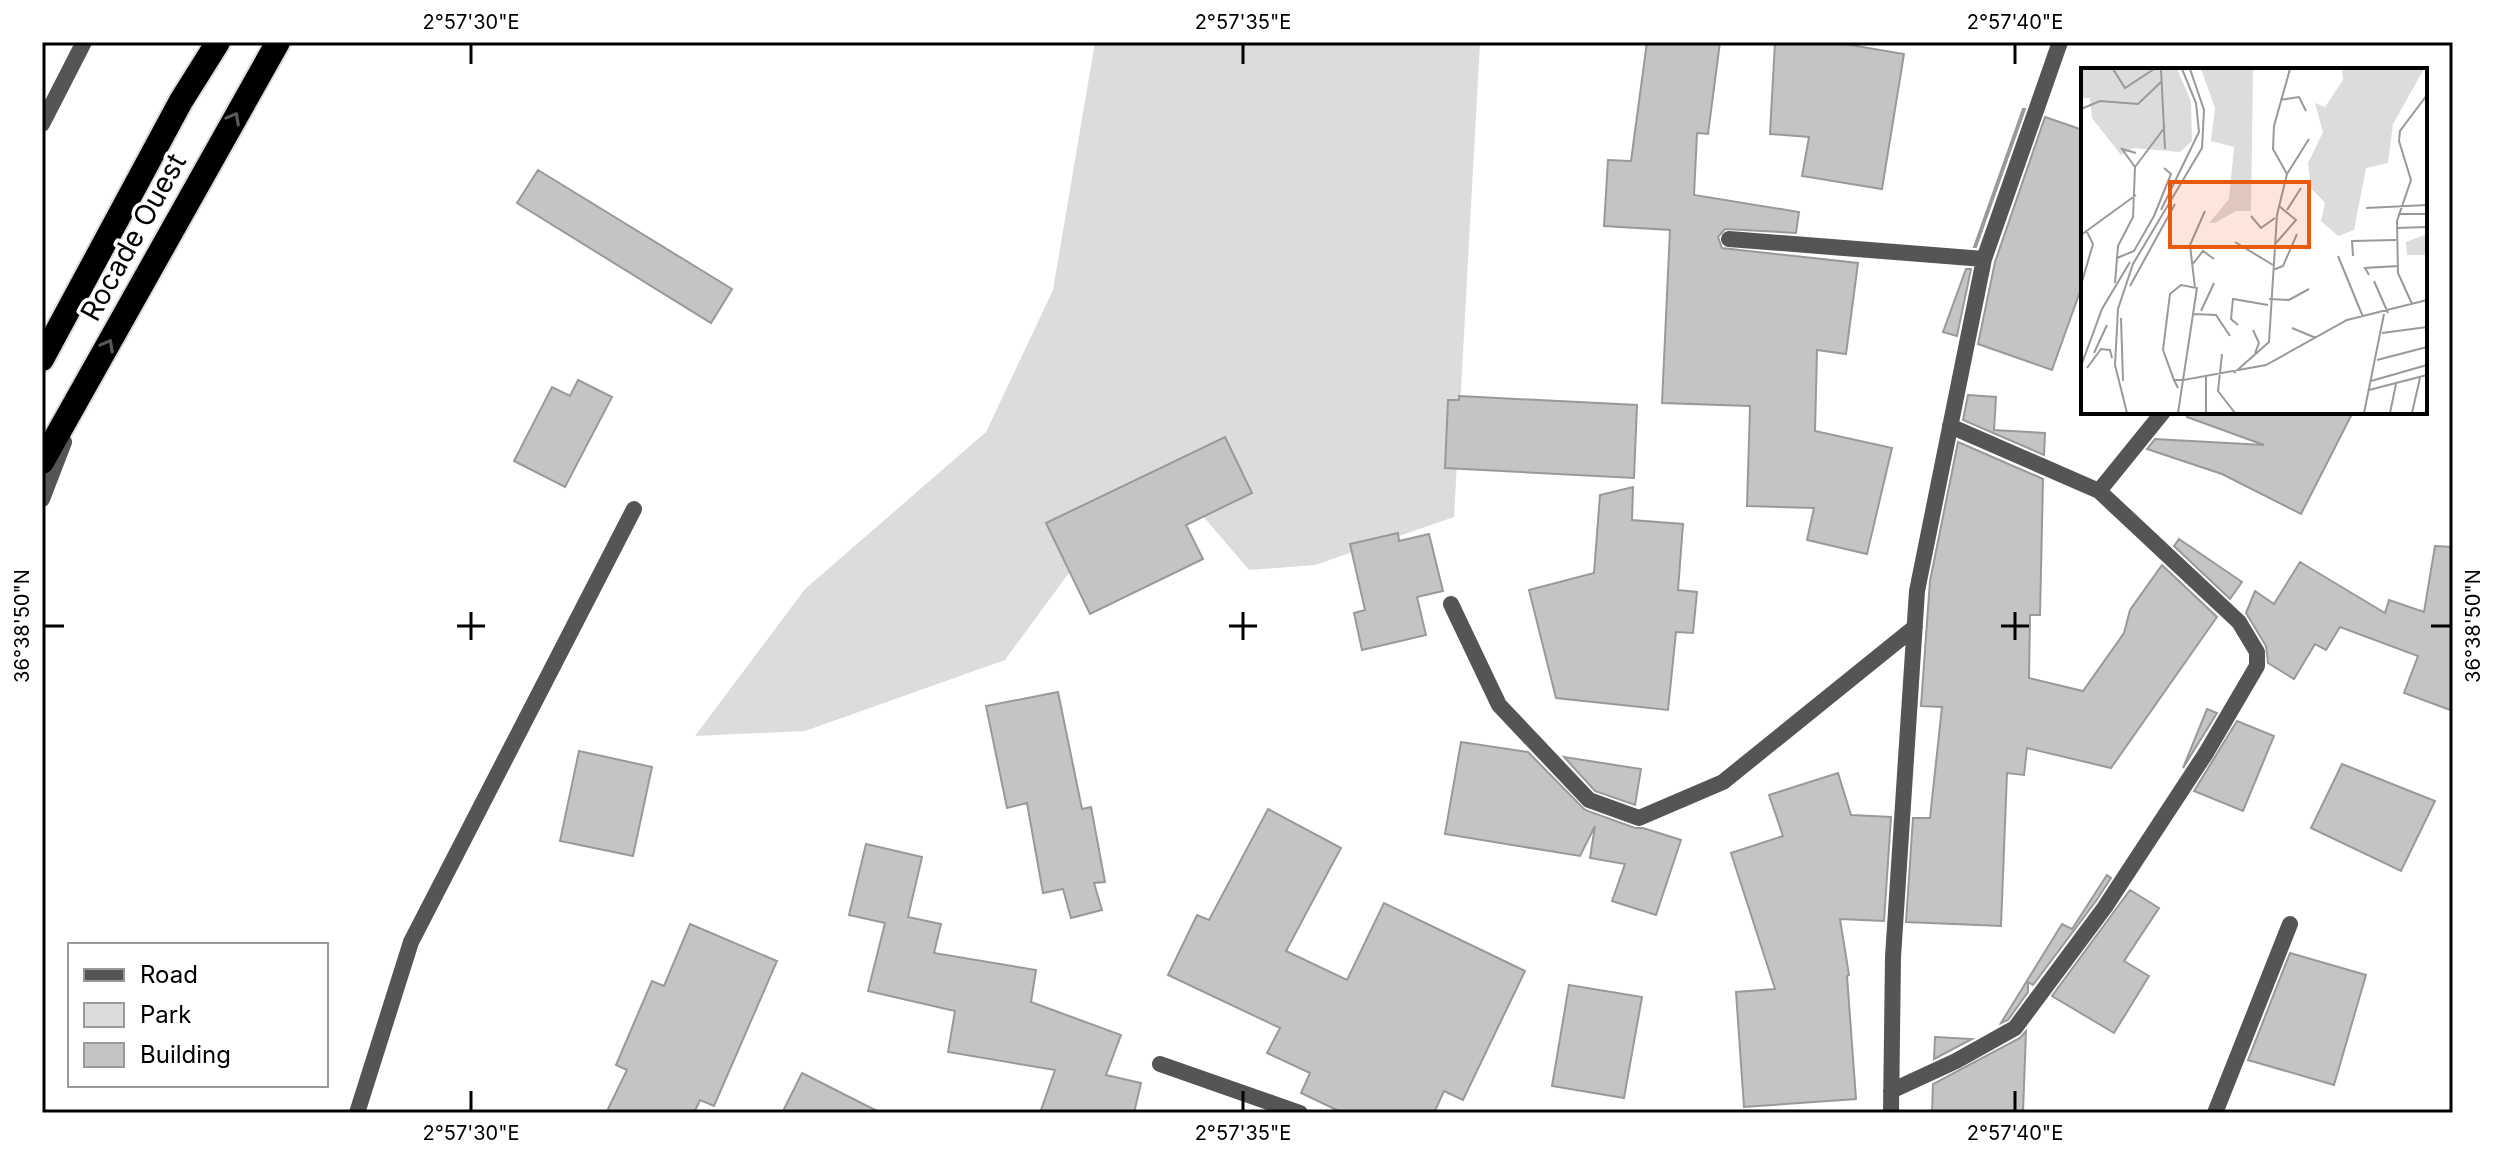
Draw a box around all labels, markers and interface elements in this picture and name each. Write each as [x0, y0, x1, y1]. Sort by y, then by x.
text: 2°57'30"E [422, 10, 520, 34]
text: 2°57'35"E [1195, 10, 1291, 34]
text: 2°57'40"E [1967, 10, 2063, 34]
inset map [2081, 68, 2427, 414]
one-way arrow [224, 112, 240, 126]
street label: Rocade Ouest [73, 147, 193, 327]
one-way arrow [98, 339, 114, 354]
text: 36°38'50"N [10, 569, 34, 683]
text: 36°38'50"N [2461, 569, 2485, 683]
legend [68, 943, 328, 1087]
text: Road [140, 960, 198, 989]
text: Park [140, 1000, 191, 1029]
text: Building [140, 1040, 231, 1069]
text: 2°57'30"E [422, 1121, 520, 1145]
text: 2°57'35"E [1195, 1121, 1291, 1145]
text: 2°57'40"E [1967, 1121, 2063, 1145]

